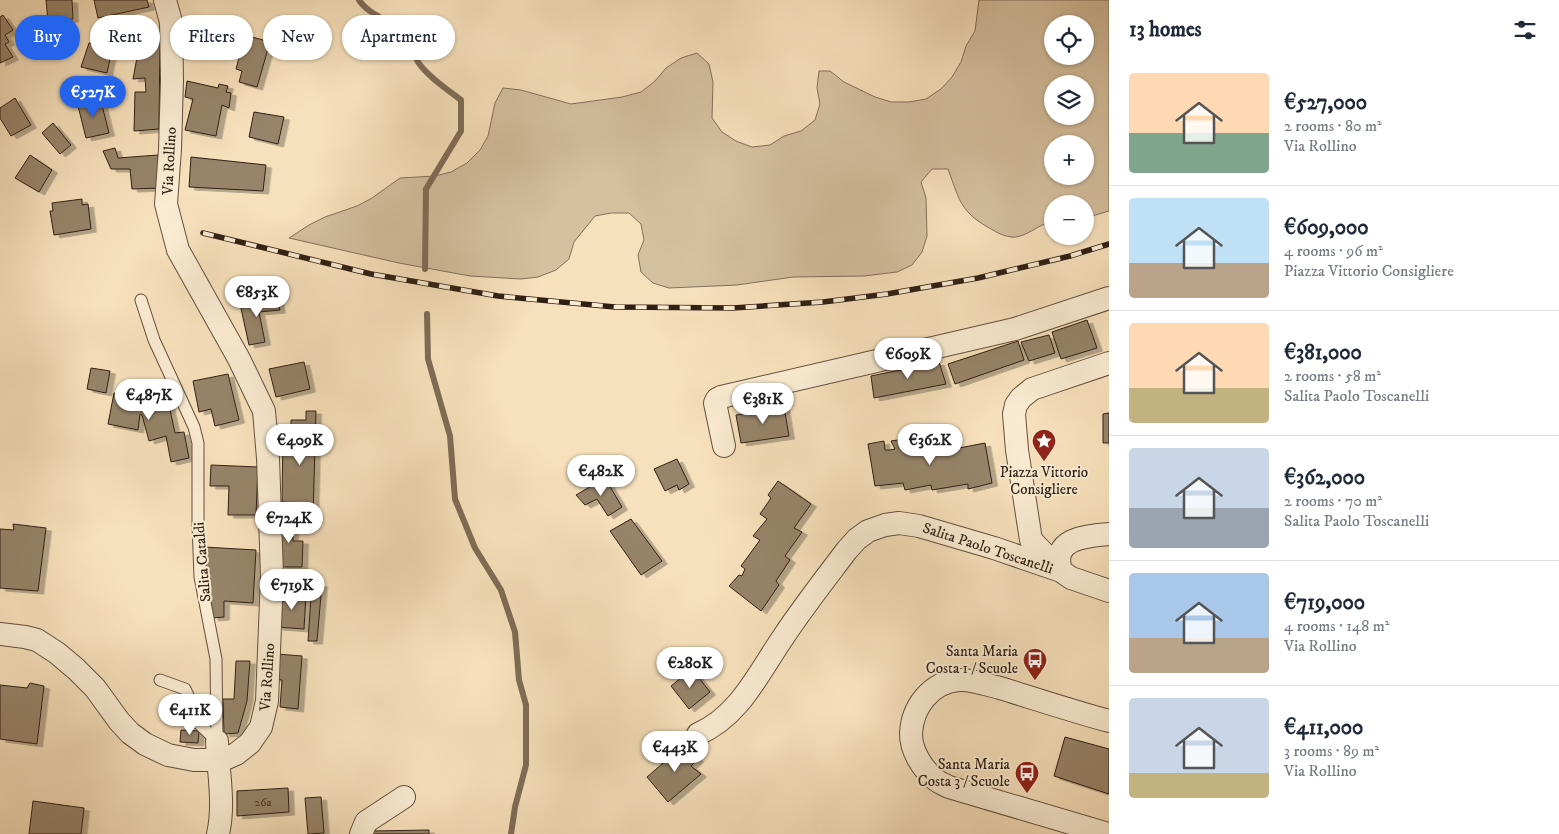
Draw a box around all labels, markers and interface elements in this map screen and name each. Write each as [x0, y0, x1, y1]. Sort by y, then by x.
chip: Buy [15, 15, 80, 60]
chip: Rent [90, 15, 160, 60]
chip: Filters [170, 15, 253, 60]
chip: New [263, 15, 332, 60]
chip: Apartment [342, 15, 455, 60]
map controls [1044, 15, 1094, 245]
button: locate [1044, 15, 1094, 65]
icon: filters [1511, 16, 1539, 44]
text: 13 homes [1129, 17, 1202, 43]
button: layers [1044, 75, 1094, 125]
pin: €527K [58, 76, 128, 118]
text: €527K [71, 82, 115, 102]
text: €527,000 [1284, 90, 1367, 116]
icon: home [1169, 93, 1229, 153]
text: 2 rooms · 80 m² [1284, 116, 1382, 136]
street label: Via Rollino [158, 127, 181, 196]
button: + [1044, 135, 1094, 185]
text: Via Rollino [1284, 136, 1356, 156]
button: − [1044, 195, 1094, 245]
text: €609,000 [1284, 215, 1369, 241]
icon: home [1169, 218, 1229, 278]
text: 4 rooms · 96 m² [1284, 241, 1383, 261]
text: Piazza Vittorio Consigliere [1284, 261, 1454, 281]
pin: €853K [222, 276, 292, 318]
text: €853K [236, 282, 278, 302]
pin: €609K [873, 338, 943, 380]
text: €381,000 [1284, 340, 1362, 366]
icon: home [1169, 343, 1229, 403]
text: €609K [885, 344, 931, 364]
text: 2 rooms · 58 m² [1284, 366, 1381, 386]
pin: €487K [114, 378, 184, 421]
pin: €381K [728, 382, 798, 425]
text: €487K [126, 385, 172, 405]
text: Salita Paolo Toscanelli [1284, 386, 1429, 406]
text: €381K [743, 389, 783, 409]
pin: €409K [265, 424, 335, 466]
pin: €362K [895, 424, 965, 466]
place icon: Piazza Vittorio Consigliere [1031, 428, 1057, 462]
text: €409K [277, 430, 323, 450]
text: €362K [909, 430, 951, 450]
pin: €482K [566, 454, 636, 497]
text: €482K [578, 461, 624, 481]
place label: Piazza Vittorio Consigliere [1000, 463, 1088, 499]
text: €362,000 [1284, 465, 1365, 491]
icon: home [1169, 468, 1229, 528]
text: 2 rooms · 70 m² [1284, 491, 1382, 511]
pin: €724K [254, 502, 324, 544]
text: €724K [266, 508, 312, 528]
text: Salita Paolo Toscanelli [1284, 511, 1429, 531]
street label: Salita Paolo Toscanelli [920, 518, 1056, 579]
street label: Salita Cataldi [190, 521, 215, 603]
pin: €719K [257, 568, 327, 611]
text: €719K [271, 575, 313, 595]
text: €719,000 [1284, 590, 1365, 616]
icon: home [1169, 593, 1229, 653]
text: 4 rooms · 148 m² [1284, 616, 1389, 636]
text: Via Rollino [1284, 636, 1356, 656]
street label: Via Rollino [256, 642, 279, 713]
place label: Santa Maria Costa 1 / Scuole [926, 642, 1019, 678]
pin: €280K [655, 646, 725, 689]
bus stop icon: Santa Maria Costa 1 / Scuole [1022, 647, 1048, 681]
text: €280K [667, 653, 713, 673]
pin: €411K [155, 694, 225, 736]
text: €411K [169, 700, 211, 720]
text: €411,000 [1284, 715, 1363, 741]
icon: home [1169, 718, 1229, 778]
pin: €443K [640, 730, 710, 773]
text: €443K [652, 737, 698, 757]
text: 3 rooms · 89 m² [1284, 741, 1379, 761]
place label: Santa Maria Costa 3 / Scuole [918, 755, 1011, 791]
bus stop icon: Santa Maria Costa 3 / Scuole [1014, 760, 1040, 794]
text: Via Rollino [1284, 761, 1356, 781]
house number: 26a [254, 795, 273, 810]

